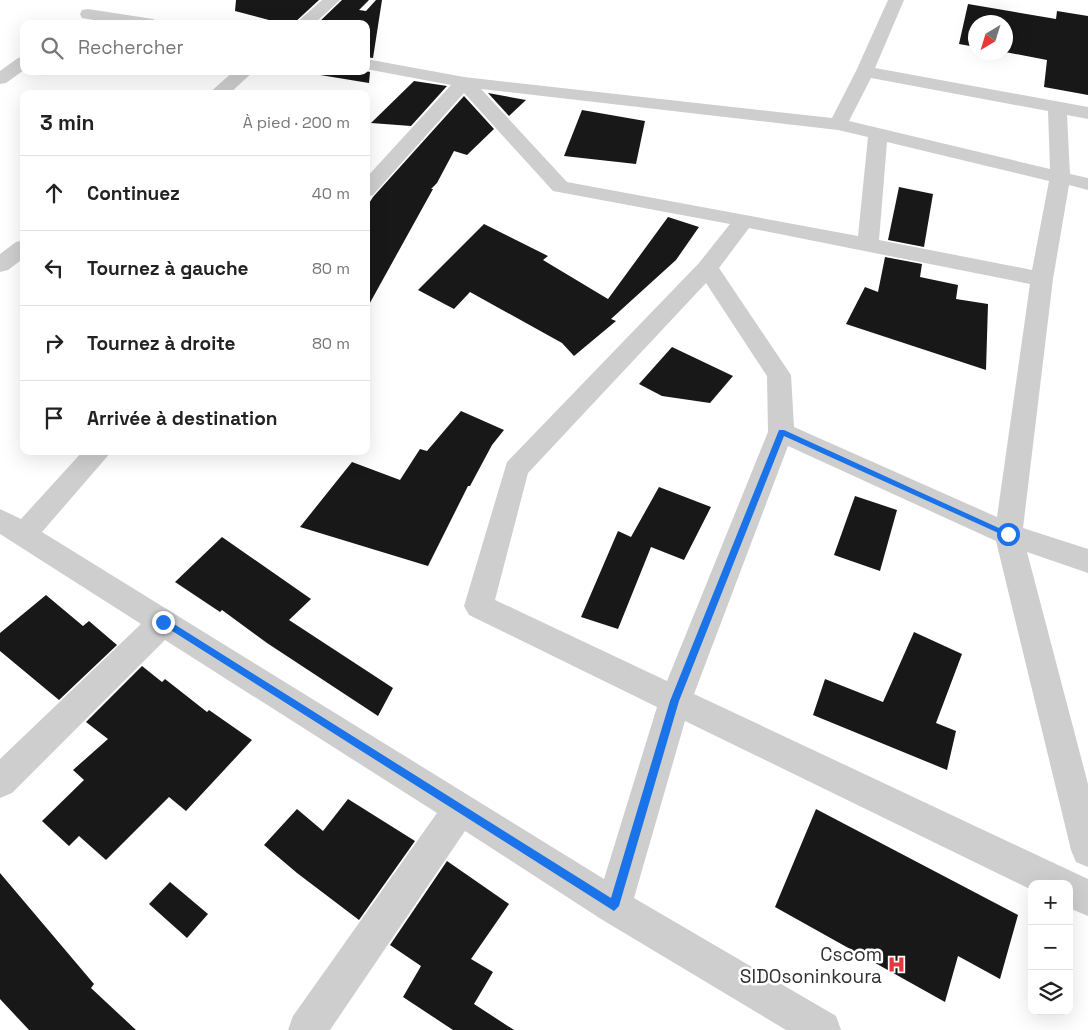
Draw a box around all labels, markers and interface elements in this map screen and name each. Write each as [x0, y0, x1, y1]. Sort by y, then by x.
north arrow [968, 15, 1013, 60]
search box [20, 20, 370, 75]
icon: search [38, 34, 66, 62]
text: Rechercher [78, 35, 184, 60]
text: 3 min [40, 109, 95, 136]
text: À pied · 200 m [243, 112, 350, 133]
icon: ahead [40, 179, 68, 207]
text: Continuez [87, 181, 180, 206]
text: 40 m [312, 183, 350, 204]
icon: left [40, 254, 68, 282]
text: Tournez à gauche [87, 256, 249, 281]
text: 80 m [312, 258, 350, 279]
icon: right [40, 329, 68, 357]
text: Tournez à droite [87, 331, 236, 356]
text: 80 m [312, 333, 350, 354]
icon: arrive [40, 404, 68, 432]
text: Arrivée à destination [87, 406, 277, 431]
route start [997, 523, 1020, 546]
route end [152, 611, 175, 634]
map controls [1028, 880, 1073, 1015]
button: + [1028, 880, 1073, 925]
button: − [1028, 925, 1073, 970]
place label: Cscom SIDOsoninkoura [740, 942, 882, 989]
hospital icon: Cscom SIDOsoninkoura [886, 955, 906, 975]
button: layers [1028, 970, 1073, 1015]

